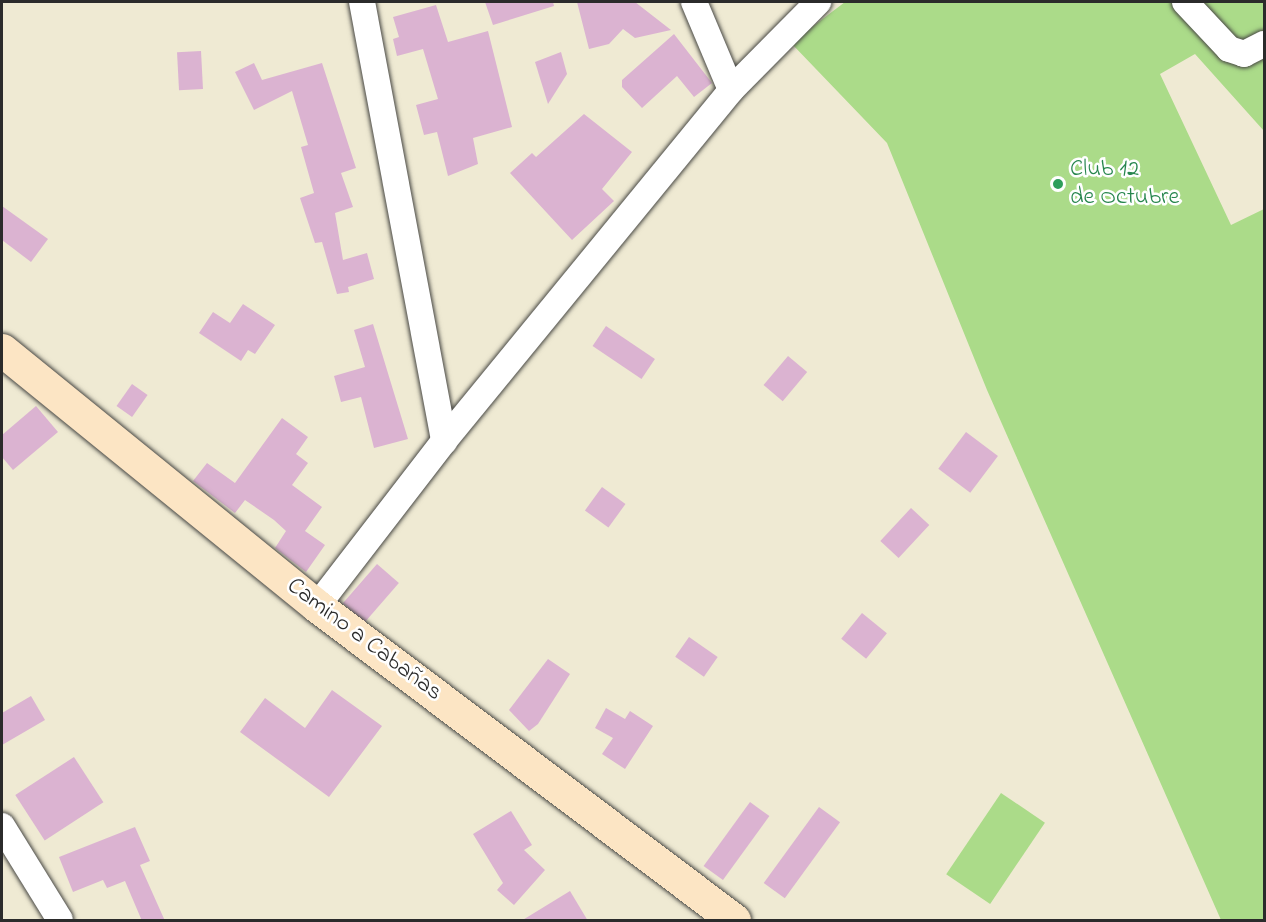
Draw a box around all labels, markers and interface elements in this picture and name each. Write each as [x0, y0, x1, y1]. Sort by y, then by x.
place label: Club 12 de Octubre [1070, 156, 1179, 212]
marker: Club 12 de Octubre [1051, 177, 1065, 191]
street label: Camino a Cabañas [281, 572, 447, 708]

